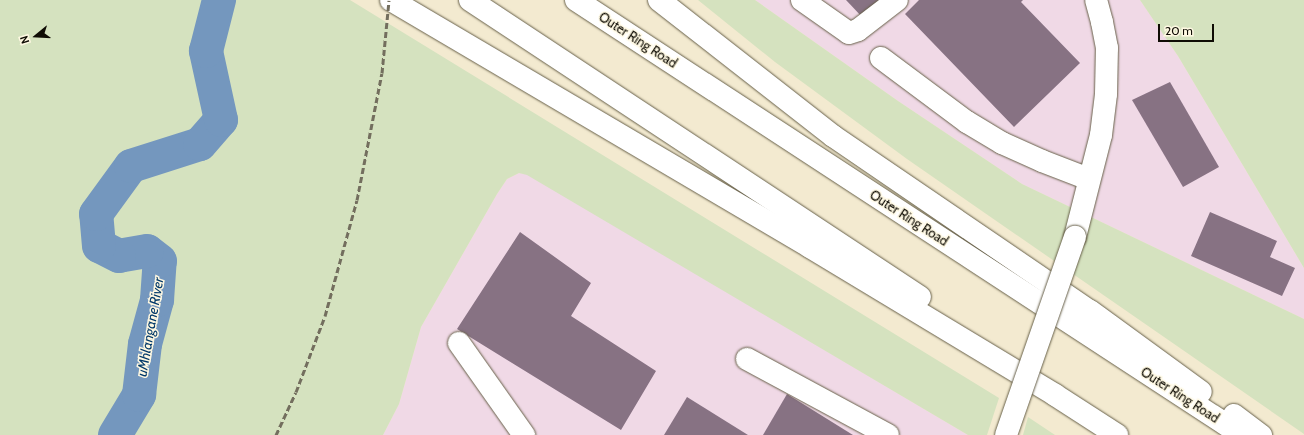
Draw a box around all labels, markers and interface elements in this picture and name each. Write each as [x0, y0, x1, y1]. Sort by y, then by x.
street label: Outer Ring Road [596, 9, 680, 71]
north arrow [16, 16, 56, 56]
scale bar [1160, 16, 1216, 42]
text: 20 m [1165, 23, 1193, 38]
text: N [17, 34, 32, 46]
street label: Outer Ring Road [867, 187, 951, 249]
water label: uMhlangane River [133, 276, 167, 378]
street label: Outer Ring Road [1138, 364, 1222, 426]

